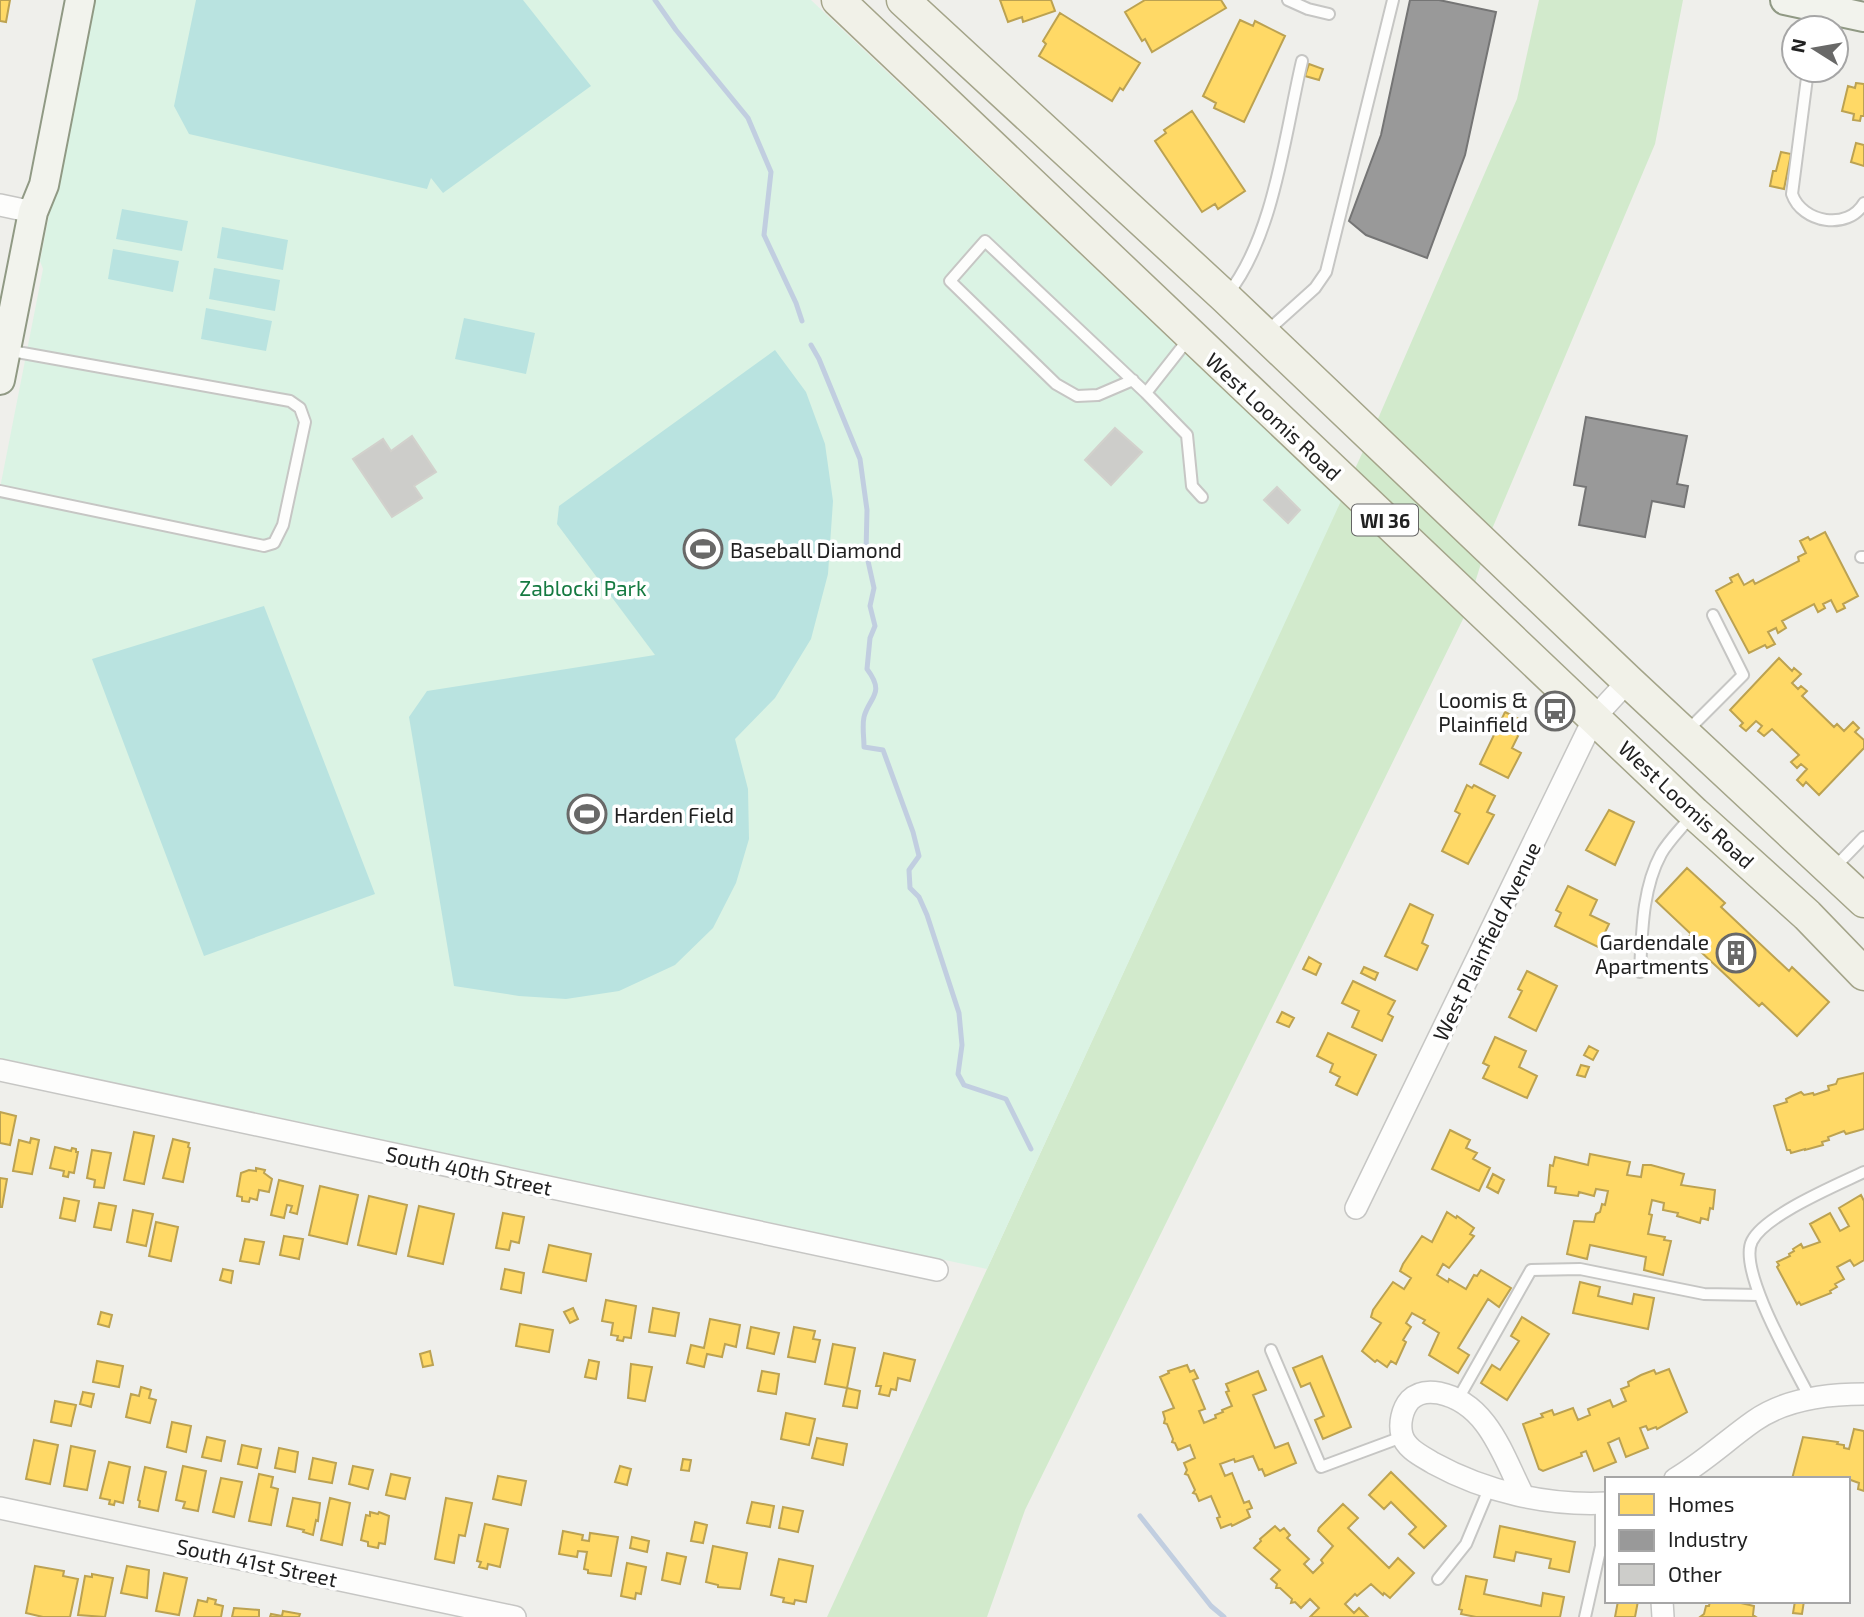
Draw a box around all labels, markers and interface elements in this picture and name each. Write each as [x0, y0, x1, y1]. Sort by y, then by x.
north arrow [1780, 14, 1850, 84]
text: N [1785, 37, 1810, 55]
street label: West Loomis Road [1201, 347, 1347, 485]
road number: WI 36 [1352, 505, 1418, 536]
sports icon: Baseball Diamond [682, 528, 724, 570]
place label: Baseball Diamond [730, 537, 902, 562]
park label: Zablocki Park [519, 575, 647, 600]
place label: Loomis & Plainfield [1438, 687, 1528, 736]
bus stop icon: Loomis & Plainfield [1534, 690, 1576, 732]
street label: West Loomis Road [1614, 735, 1760, 873]
sports icon: Harden Field [566, 793, 608, 835]
place label: Harden Field [614, 802, 734, 827]
street label: West Plainfield Avenue [1427, 837, 1545, 1045]
place label: Gardendale Apartments [1595, 929, 1709, 978]
building icon: Gardendale Apartments [1715, 932, 1757, 974]
street label: South 40th Street [384, 1140, 554, 1200]
legend [1605, 1477, 1850, 1603]
text: Homes [1668, 1491, 1734, 1516]
text: Industry [1668, 1526, 1748, 1551]
street label: South 41st Street [174, 1533, 340, 1591]
text: Other [1668, 1561, 1723, 1586]

